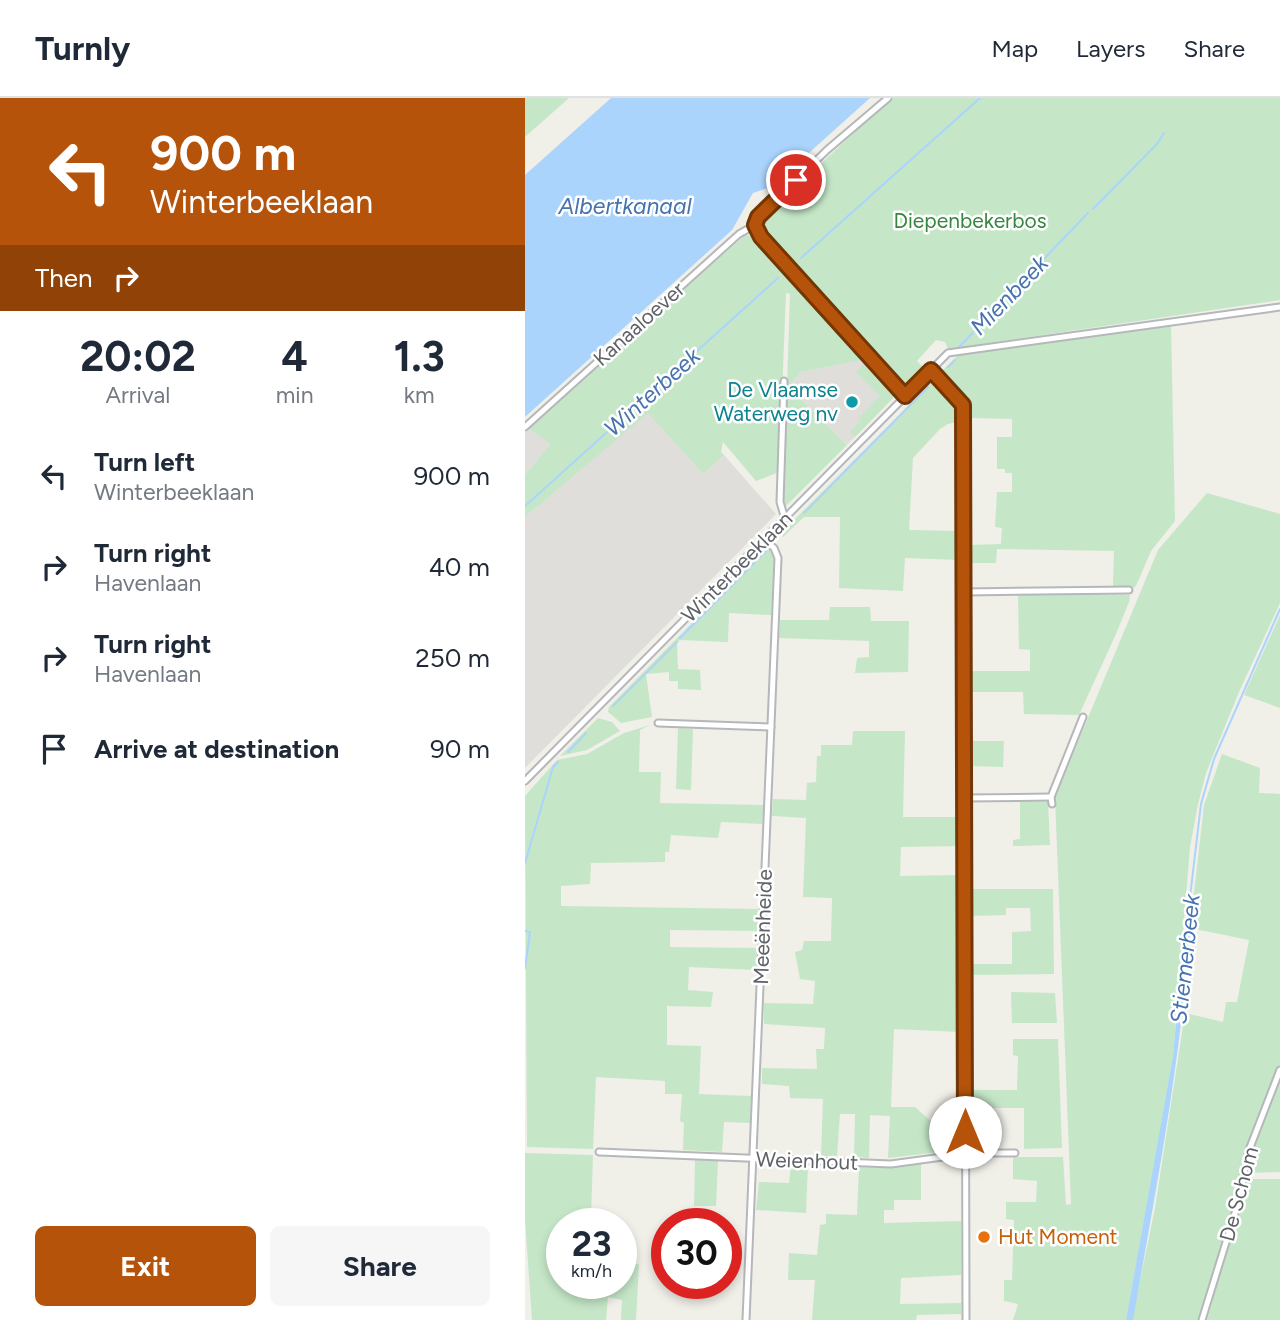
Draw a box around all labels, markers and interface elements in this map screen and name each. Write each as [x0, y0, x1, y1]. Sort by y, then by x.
text: Turnly [35, 29, 130, 68]
text: Map [991, 34, 1038, 63]
text: Layers [1076, 34, 1145, 63]
text: Share [1183, 34, 1245, 63]
text: 900 m [150, 123, 296, 182]
icon: left [35, 126, 126, 217]
pin [766, 150, 826, 210]
icon: arrive [777, 161, 815, 199]
text: Winterbeeklaan [150, 183, 373, 221]
water label: Albertkanaal [558, 192, 692, 220]
park label: Diepenbekerbos [894, 208, 1046, 233]
water label: Mienbeek [964, 249, 1054, 341]
icon: right [107, 259, 145, 297]
text: Then [35, 262, 93, 294]
street label: Kanaaloever [588, 276, 689, 371]
text: 20:02 [80, 331, 196, 382]
text: 4 [281, 331, 308, 382]
text: 1.3 [393, 331, 445, 382]
water label: Winterbeek [598, 341, 706, 442]
place label: De Vlaamse Waterweg nv [714, 377, 838, 426]
text: Arrival [105, 381, 170, 409]
text: min [276, 381, 313, 409]
text: km [404, 381, 435, 409]
marker: De Vlaamse Waterweg nv [844, 394, 860, 410]
text: Turn left [94, 446, 195, 478]
icon: left [35, 457, 73, 495]
text: 900 m [413, 460, 490, 492]
text: Winterbeeklaan [94, 478, 254, 506]
street label: Winterbeeklaan [676, 506, 797, 627]
text: Turn right [94, 537, 211, 569]
icon: right [35, 548, 73, 586]
text: 40 m [429, 551, 490, 583]
text: Havenlaan [94, 569, 201, 597]
text: Turn right [94, 628, 211, 660]
icon: right [35, 639, 73, 677]
text: 250 m [415, 642, 490, 674]
text: Havenlaan [94, 660, 201, 688]
icon: arrive [35, 730, 73, 768]
text: Arrive at destination [94, 733, 339, 765]
text: 90 m [430, 733, 490, 765]
street label: Meeënheide [748, 869, 777, 985]
water label: Stiemerbeek [1164, 892, 1206, 1025]
position arrow [928, 1095, 1002, 1169]
street label: De Schom [1214, 1144, 1263, 1244]
street label: Weienhout [755, 1146, 859, 1175]
speed limit sign: 30 [651, 1208, 742, 1299]
text: 23 [572, 1223, 611, 1265]
place label: Hut Moment [998, 1224, 1118, 1249]
button: Exit [35, 1226, 256, 1306]
button: Share [270, 1226, 490, 1306]
marker: Hut Moment [976, 1229, 992, 1245]
text: km/h [571, 1260, 612, 1282]

